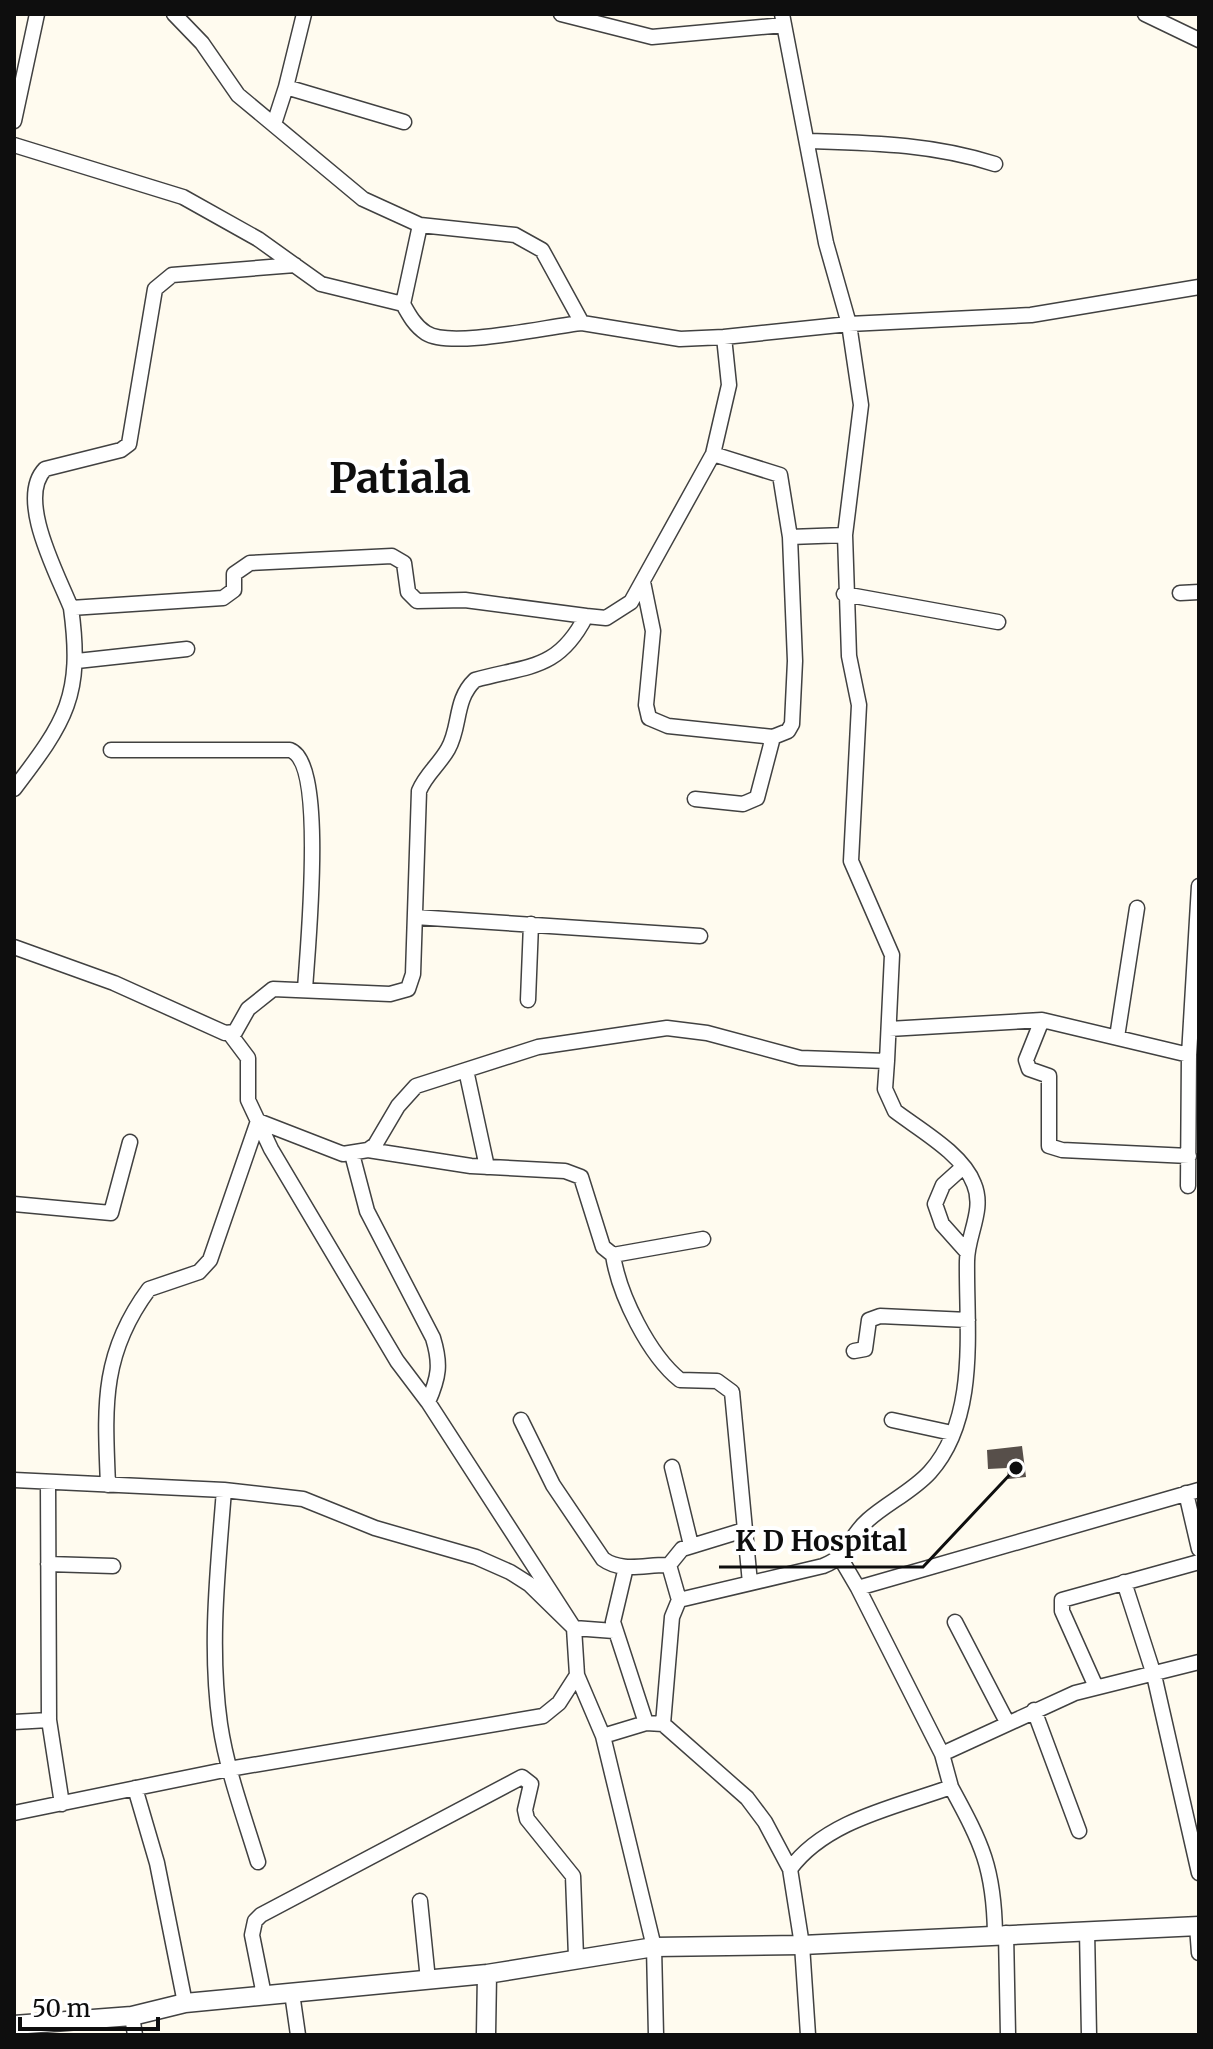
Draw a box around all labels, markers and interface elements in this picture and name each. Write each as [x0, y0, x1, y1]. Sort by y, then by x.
district label: Patiala [329, 452, 471, 504]
callout: K D Hospital [719, 1515, 923, 1567]
text: K D Hospital [735, 1523, 907, 1559]
scale bar [20, 1981, 158, 2031]
text: 50 m [32, 1993, 91, 2024]

